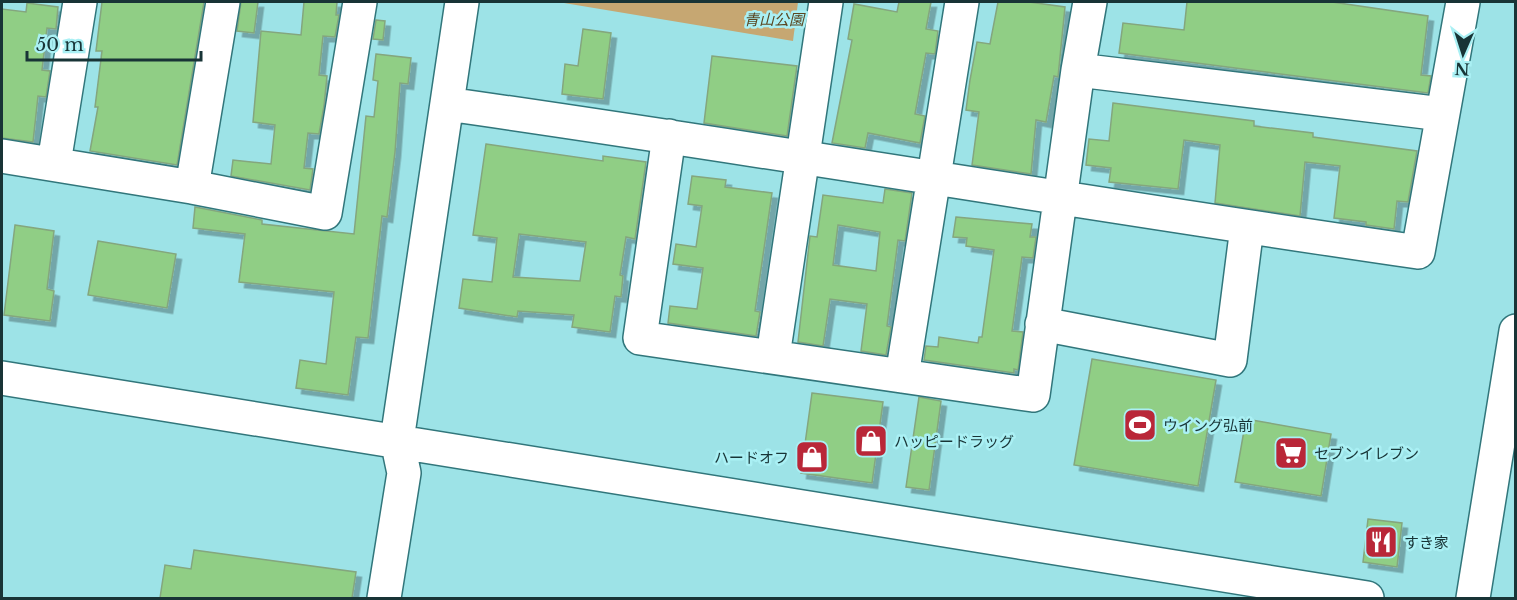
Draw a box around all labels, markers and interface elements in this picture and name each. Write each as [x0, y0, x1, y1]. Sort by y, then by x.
park label: 青山公園 [744, 10, 806, 29]
scale bar [27, 24, 201, 62]
north arrow [1433, 24, 1493, 84]
text: 50 m [36, 34, 84, 56]
text: N [1454, 59, 1470, 79]
sports icon: ウイング弘前 [1122, 407, 1158, 443]
place label: ウイング弘前 [1163, 416, 1253, 435]
shop icon: ハッピードラッグ [853, 423, 889, 459]
place label: ハッピードラッグ [894, 432, 1014, 451]
supermarket icon: セブンイレブン [1273, 435, 1309, 471]
shop icon: ハードオフ [794, 439, 830, 475]
place label: セブンイレブン [1314, 444, 1419, 463]
place label: ハードオフ [714, 448, 789, 467]
restaurant icon: すき家 [1363, 524, 1399, 560]
place label: すき家 [1404, 533, 1449, 552]

